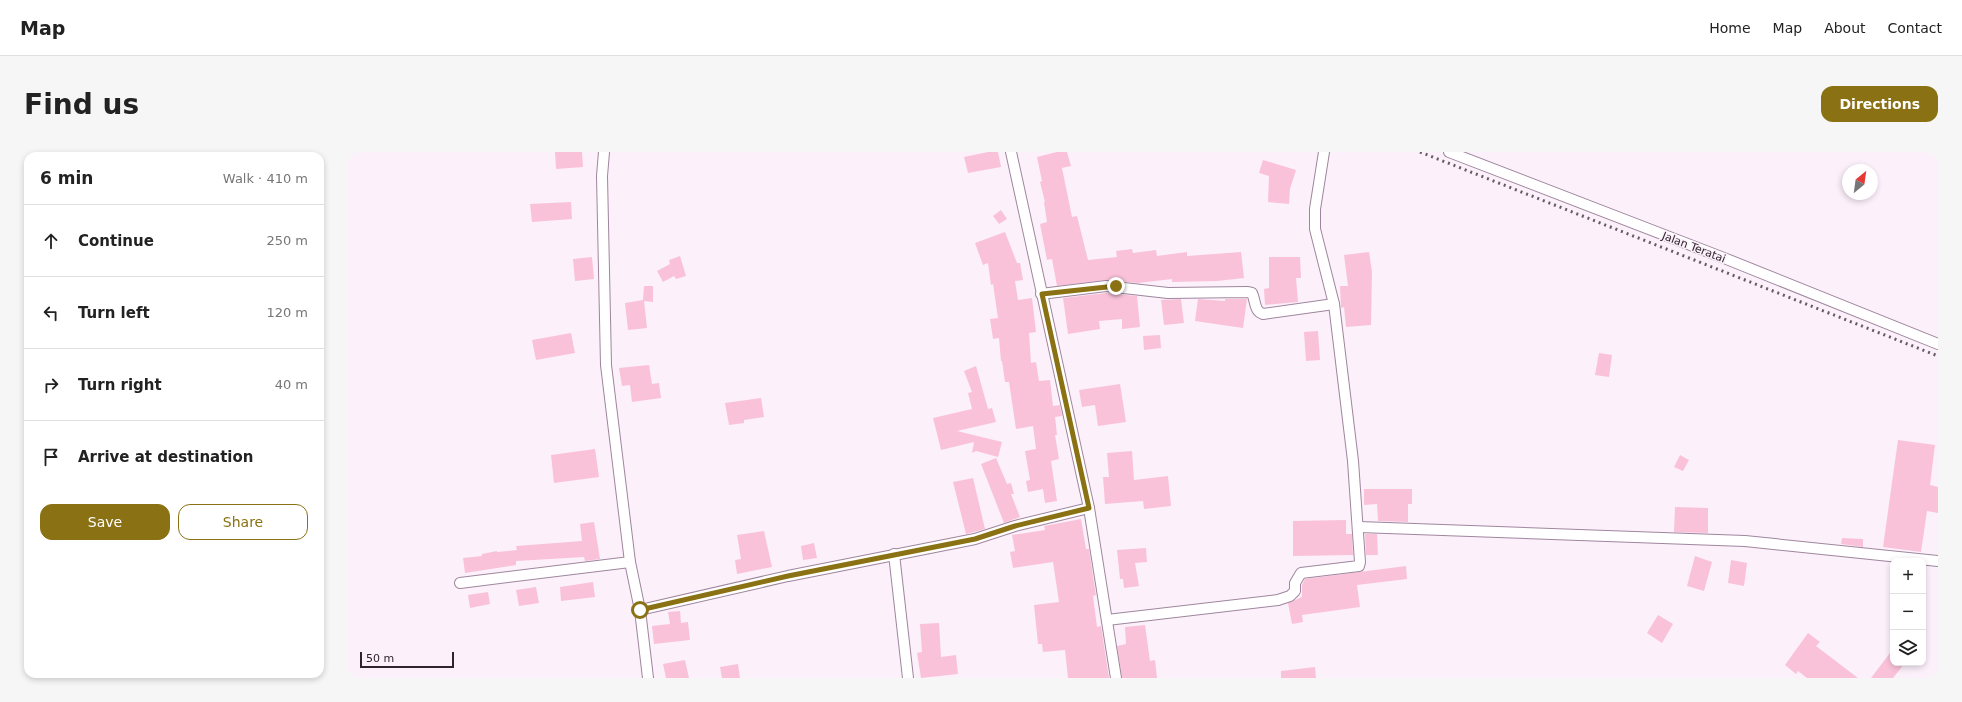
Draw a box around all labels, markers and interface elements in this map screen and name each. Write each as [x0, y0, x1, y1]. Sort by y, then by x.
text: Map [20, 17, 65, 39]
text: Home [1709, 20, 1751, 36]
text: Map [1773, 20, 1802, 36]
text: About [1824, 20, 1866, 36]
text: Contact [1888, 20, 1942, 36]
button: Directions [1821, 86, 1938, 122]
text: Find us [24, 88, 139, 121]
north arrow [1842, 164, 1878, 200]
text: 6 min [40, 168, 93, 188]
text: Walk · 410 m [223, 171, 308, 186]
street label: Jalan Teratai [1659, 229, 1728, 266]
icon: ahead [40, 230, 62, 252]
text: Continue [78, 232, 154, 250]
text: 250 m [266, 233, 308, 248]
route end [1107, 277, 1125, 295]
icon: left [40, 302, 62, 324]
text: Turn left [78, 304, 150, 322]
text: 120 m [266, 305, 308, 320]
icon: right [40, 374, 62, 396]
text: Turn right [78, 376, 162, 394]
text: 40 m [275, 377, 308, 392]
icon: arrive [40, 446, 62, 468]
text: Arrive at destination [78, 448, 253, 466]
button: Save [40, 504, 170, 540]
button: Share [178, 504, 308, 540]
map controls [1890, 558, 1926, 666]
button: + [1890, 558, 1926, 594]
button: − [1890, 594, 1926, 630]
route start [631, 601, 649, 619]
button: layers [1890, 630, 1926, 666]
scale bar [360, 650, 454, 669]
text: 50 m [366, 652, 394, 665]

